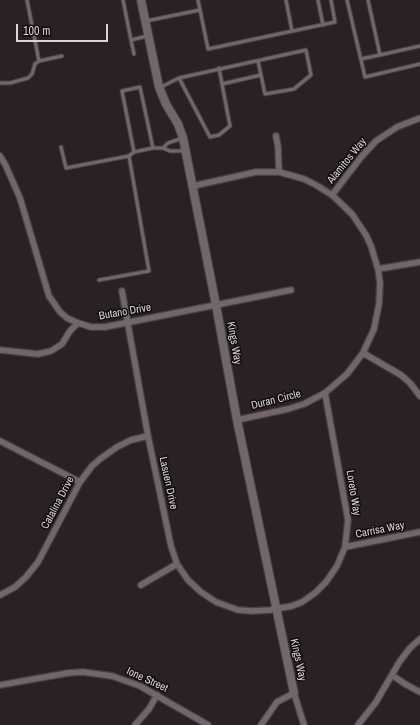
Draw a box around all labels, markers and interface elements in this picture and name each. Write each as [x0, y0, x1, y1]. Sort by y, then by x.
scale bar [18, 16, 110, 42]
text: 100 m [23, 23, 50, 39]
street label: Alamitos Way [324, 135, 370, 187]
street label: Butano Drive [98, 301, 152, 323]
street label: Kings Way [224, 321, 244, 365]
street label: Duran Circle [250, 387, 302, 413]
street label: Lasuen Drive [156, 455, 180, 511]
street label: Loreto Way [343, 469, 363, 517]
street label: Catalina Drive [39, 474, 77, 532]
street label: Carrisa Way [354, 519, 406, 541]
street label: Kings Way [287, 637, 309, 683]
street label: Ione Street [124, 665, 170, 695]

